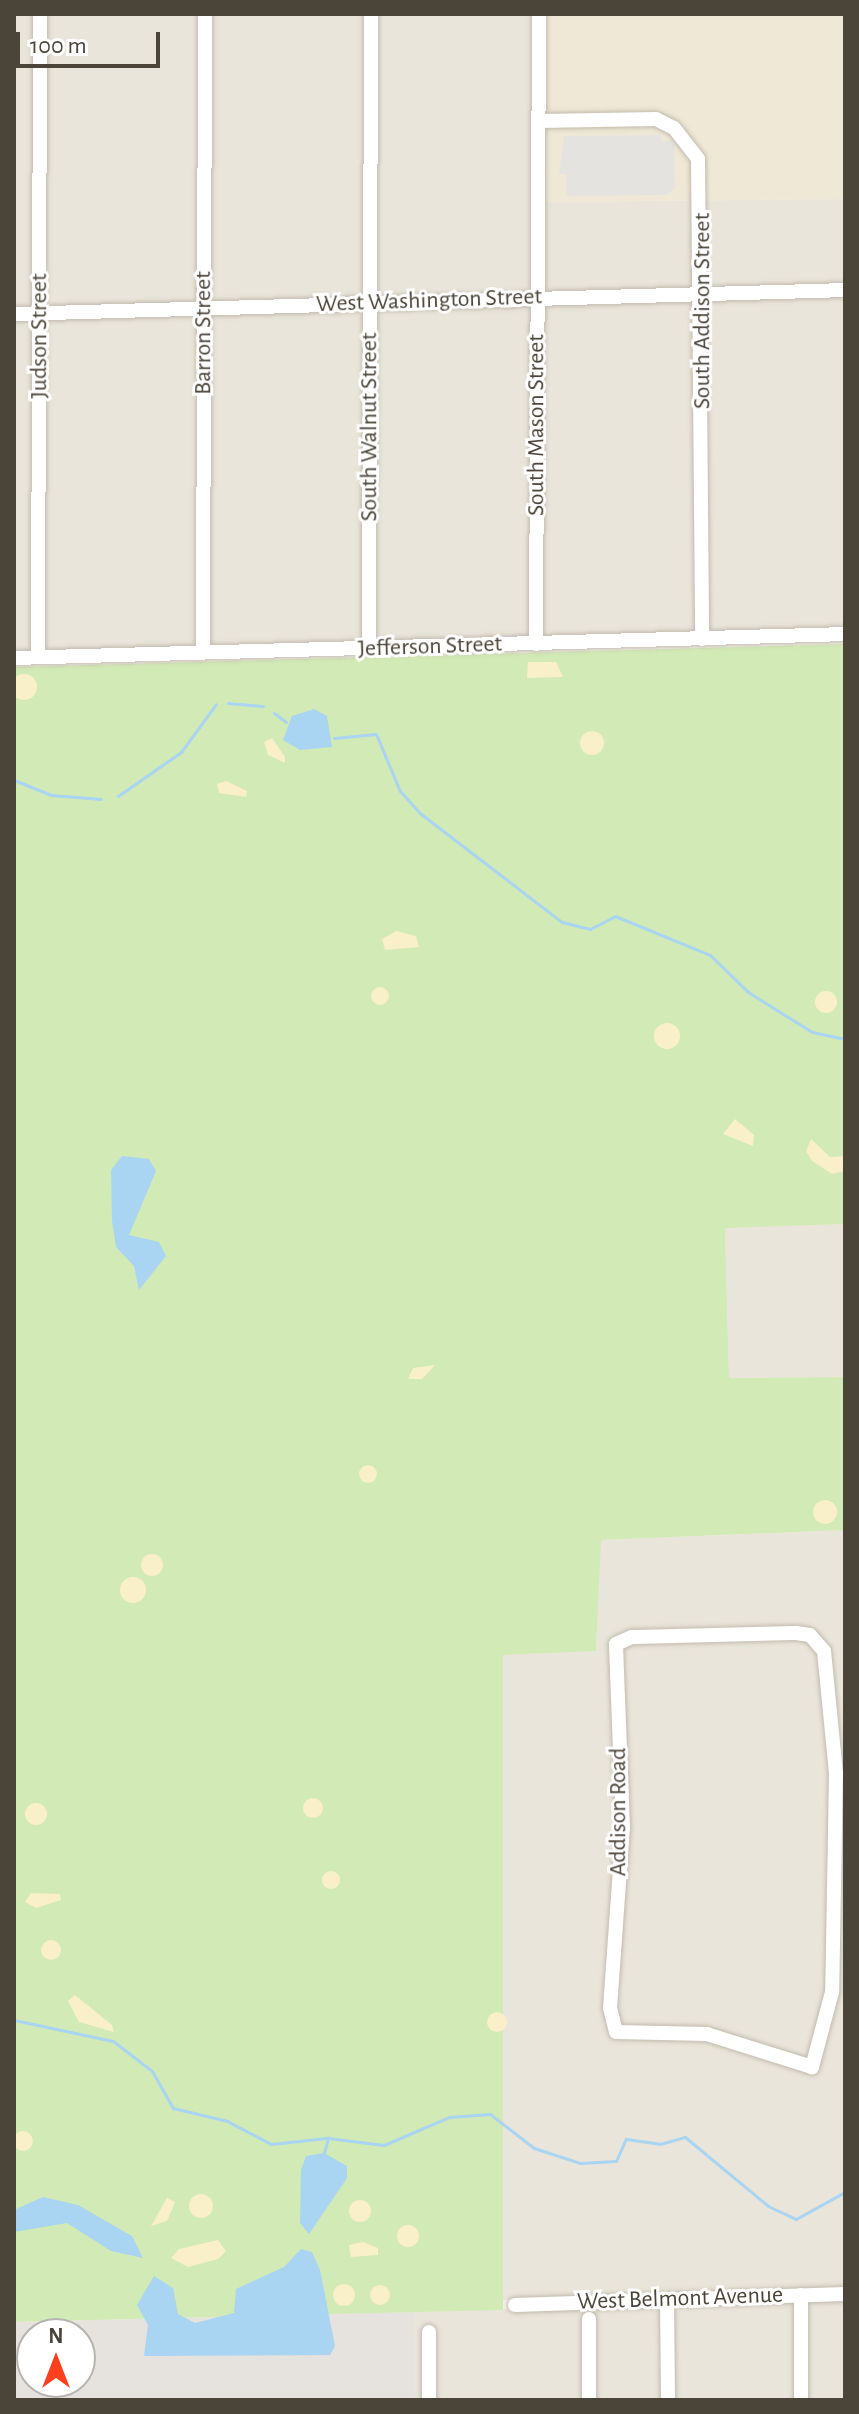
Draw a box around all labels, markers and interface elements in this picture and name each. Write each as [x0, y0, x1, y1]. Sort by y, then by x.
scale bar [20, 16, 164, 66]
text: 100 m [30, 34, 87, 58]
street label: South Addison Street [689, 213, 717, 409]
street label: Barron Street [190, 271, 218, 395]
street label: Judson Street [26, 273, 54, 399]
street label: West Washington Street [316, 283, 542, 319]
street label: South Walnut Street [356, 333, 384, 521]
street label: South Mason Street [523, 334, 551, 516]
street label: Jefferson Street [357, 630, 503, 664]
street label: Addison Road [605, 1748, 633, 1876]
street label: West Belmont Avenue [576, 2281, 784, 2317]
north arrow [16, 2318, 96, 2398]
text: N [48, 2325, 64, 2347]

